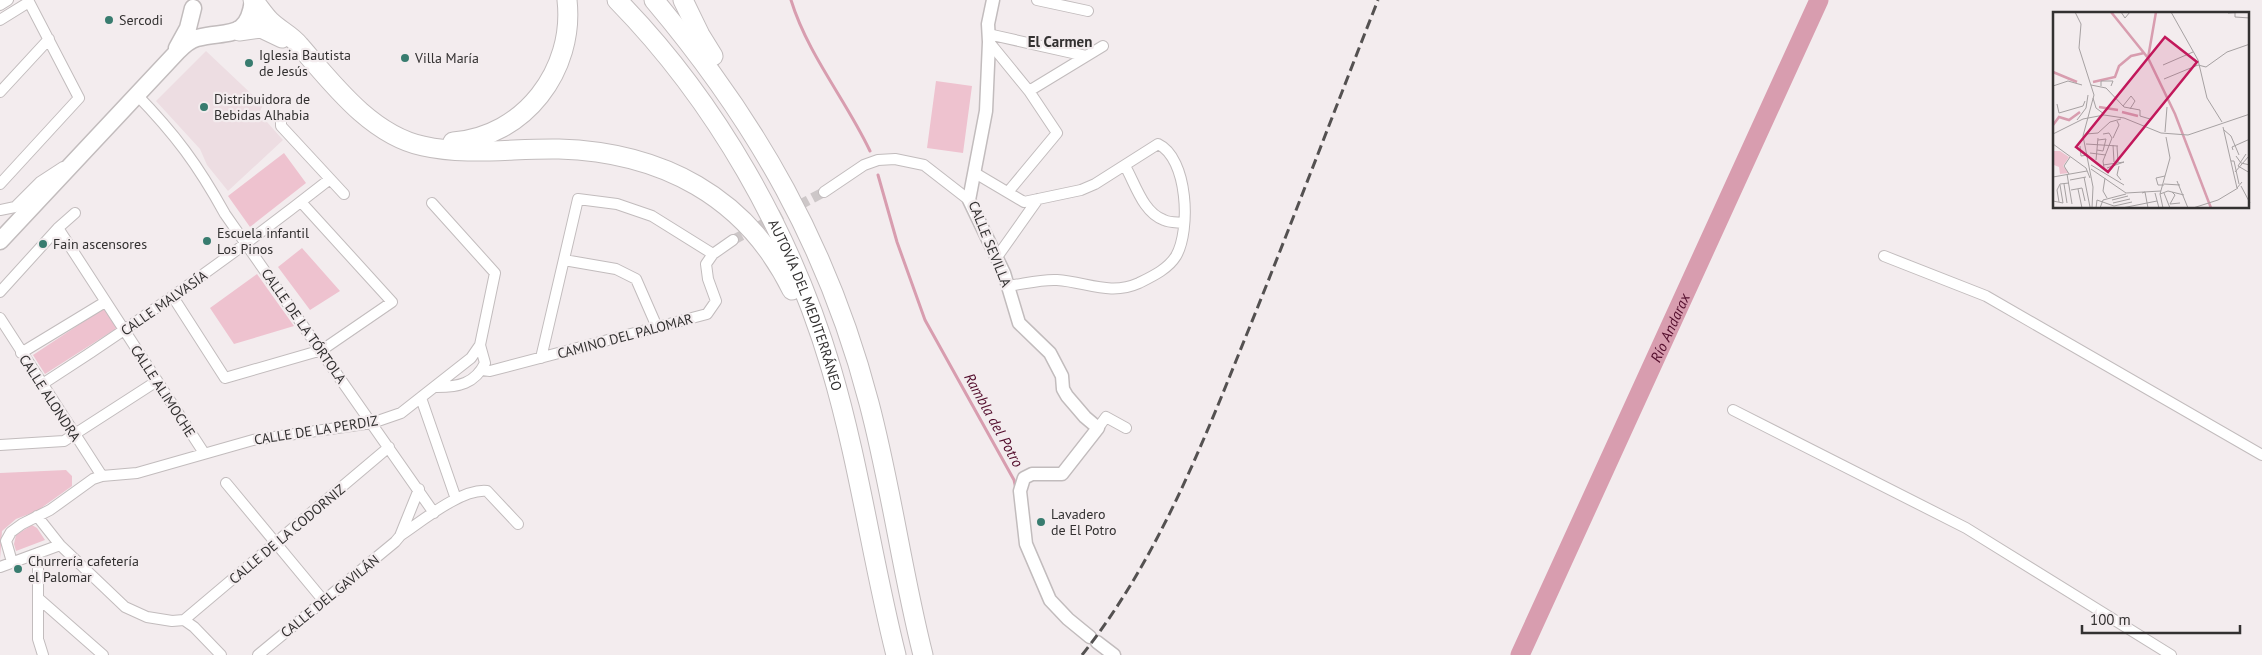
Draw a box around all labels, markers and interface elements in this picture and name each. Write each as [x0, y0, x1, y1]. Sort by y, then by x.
place label: Sercodi [119, 11, 163, 29]
inset map [2053, 12, 2250, 209]
marker: Sercodi [103, 14, 115, 26]
district label: El Carmen [1028, 32, 1092, 51]
place label: Iglesia Bautista de Jesús [259, 46, 351, 80]
place label: Villa María [414, 49, 479, 67]
marker: Villa María [399, 52, 411, 64]
marker: Iglesia Bautista de Jesús [243, 57, 255, 69]
place label: Distribuidora de Bebidas Alhabia [214, 90, 310, 124]
marker: Distribuidora de Bebidas Alhabia [198, 101, 210, 113]
street label: CALLE SEVILLA [965, 198, 1016, 290]
street label: AUTOVÍA DEL MEDITERRÁNEO [765, 216, 846, 393]
place label: Escuela infantil Los Pinos [217, 224, 309, 258]
place label: Fain ascensores [53, 235, 147, 253]
marker: Escuela infantil Los Pinos [201, 235, 213, 247]
marker: Fain ascensores [37, 238, 49, 250]
street label: CALLE DE LA TÓRTOLA [257, 265, 351, 388]
street label: CALLE MALVASÍA [117, 266, 212, 340]
water label: Río Andarax [1646, 289, 1694, 365]
street label: CAMINO DEL PALOMAR [555, 309, 695, 363]
street label: CALLE ALIMOCHE [127, 342, 199, 440]
street label: CALLE ALONDRA [15, 351, 85, 445]
water label: Rambla del Potro [960, 369, 1028, 471]
street label: CALLE DE LA PERDIZ [253, 411, 380, 449]
street label: CALLE DE LA CODORNIZ [225, 480, 349, 588]
place label: Lavadero de El Potro [1051, 505, 1117, 539]
marker: Lavadero de El Potro [1035, 516, 1047, 528]
street label: CALLE DEL GAVILÁN [277, 551, 383, 641]
place label: Churrería cafetería el Palomar [28, 552, 139, 586]
marker: Churrería cafetería el Palomar [12, 563, 24, 575]
scale bar [2082, 602, 2240, 634]
text: 100 m [2090, 610, 2131, 629]

